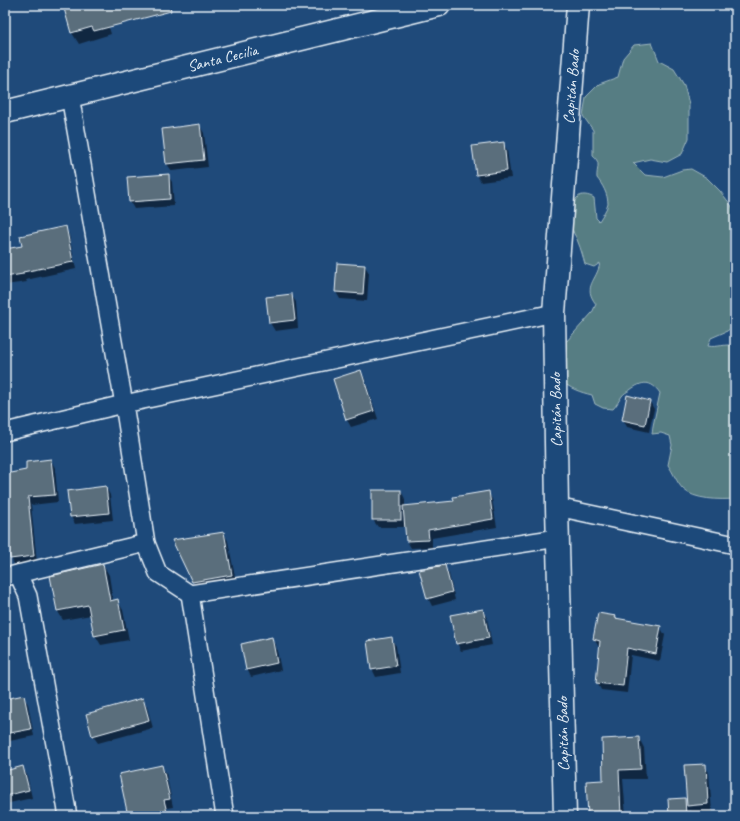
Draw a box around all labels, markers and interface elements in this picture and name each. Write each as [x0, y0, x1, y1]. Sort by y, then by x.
street label: Santa Cecilia [185, 40, 261, 77]
street label: Capitán Bado [559, 47, 585, 125]
street label: Capitán Bado [545, 370, 567, 447]
street label: Capitán Bado [552, 694, 574, 771]

